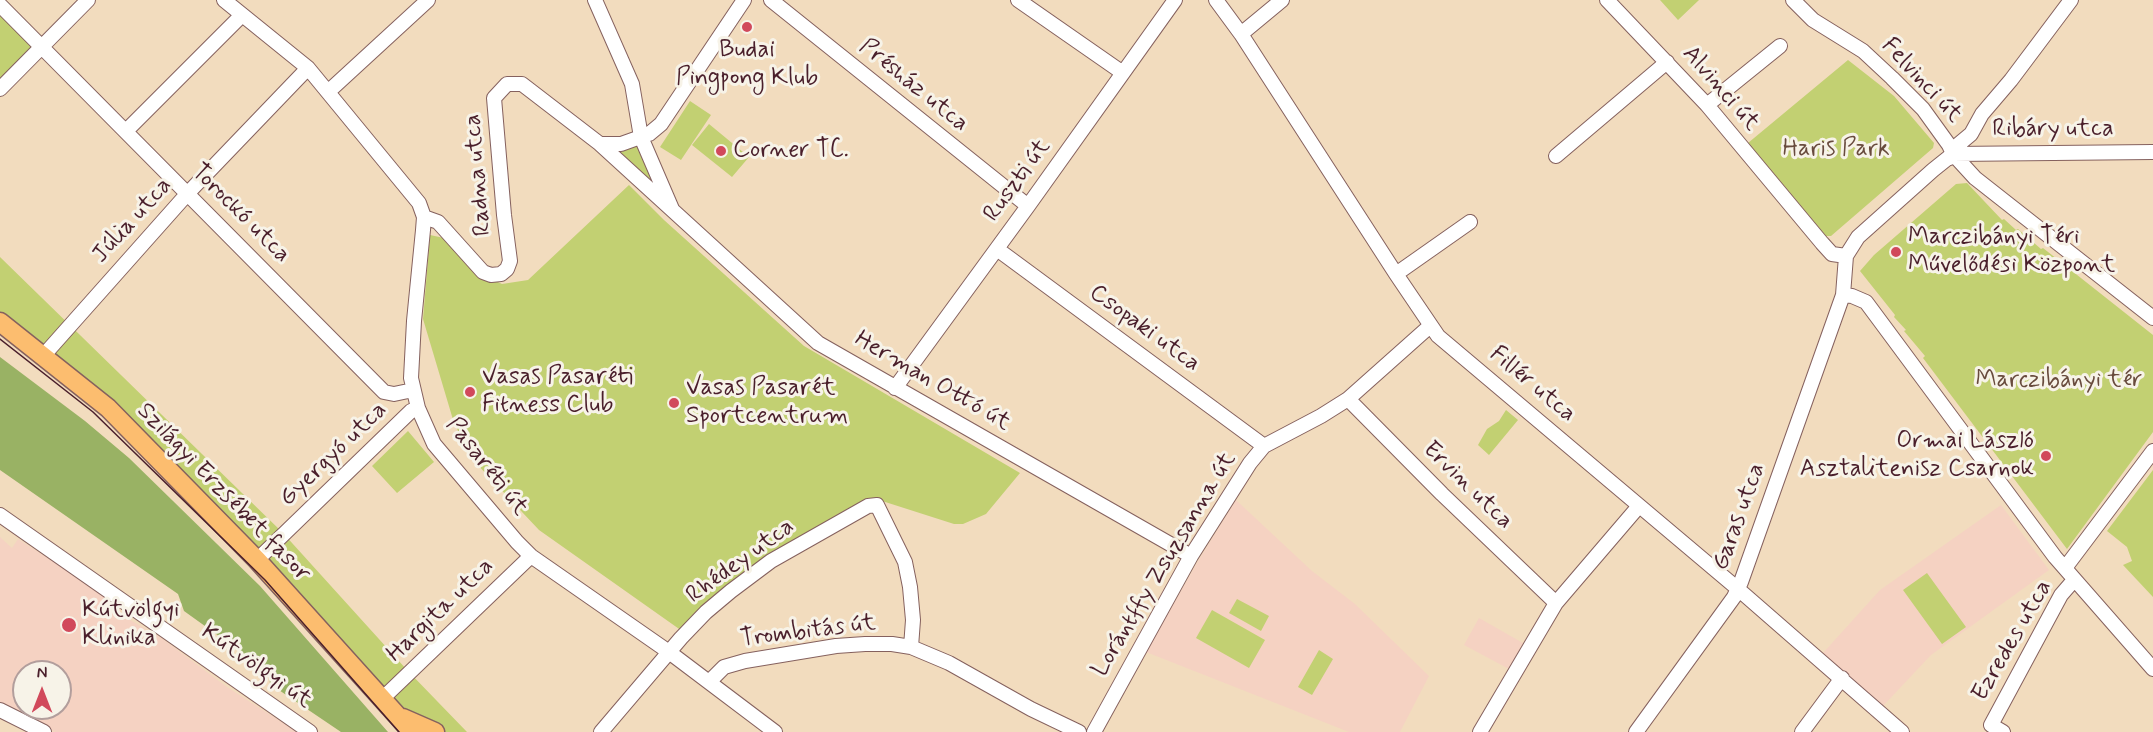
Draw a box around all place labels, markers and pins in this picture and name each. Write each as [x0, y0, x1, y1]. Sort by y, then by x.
marker: Budai Pingpong Klub [740, 20, 754, 34]
place label: Budai Pingpong Klub [676, 37, 818, 93]
place label: Corner TC. [733, 137, 849, 165]
marker: Corner TC. [714, 144, 728, 158]
place label: Marczibányi Téri Művelődési Központ [1908, 224, 2115, 280]
marker: Marczibányi Téri Művelődési Központ [1889, 245, 1903, 259]
place label: Vasas Pasaréti Fitness Club [482, 364, 633, 420]
place label: Vasas Pasarét Sportcentrum [686, 375, 848, 431]
marker: Vasas Pasaréti Fitness Club [463, 385, 477, 399]
marker: Vasas Pasarét Sportcentrum [667, 396, 681, 410]
place label: Ormai László Asztalitenisz Csarnok [1800, 428, 2034, 484]
marker: Ormai László Asztalitenisz Csarnok [2039, 449, 2053, 463]
place label: Kútvölgyi Klinika [82, 597, 179, 653]
marker: Kútvölgyi Klinika [60, 616, 78, 634]

